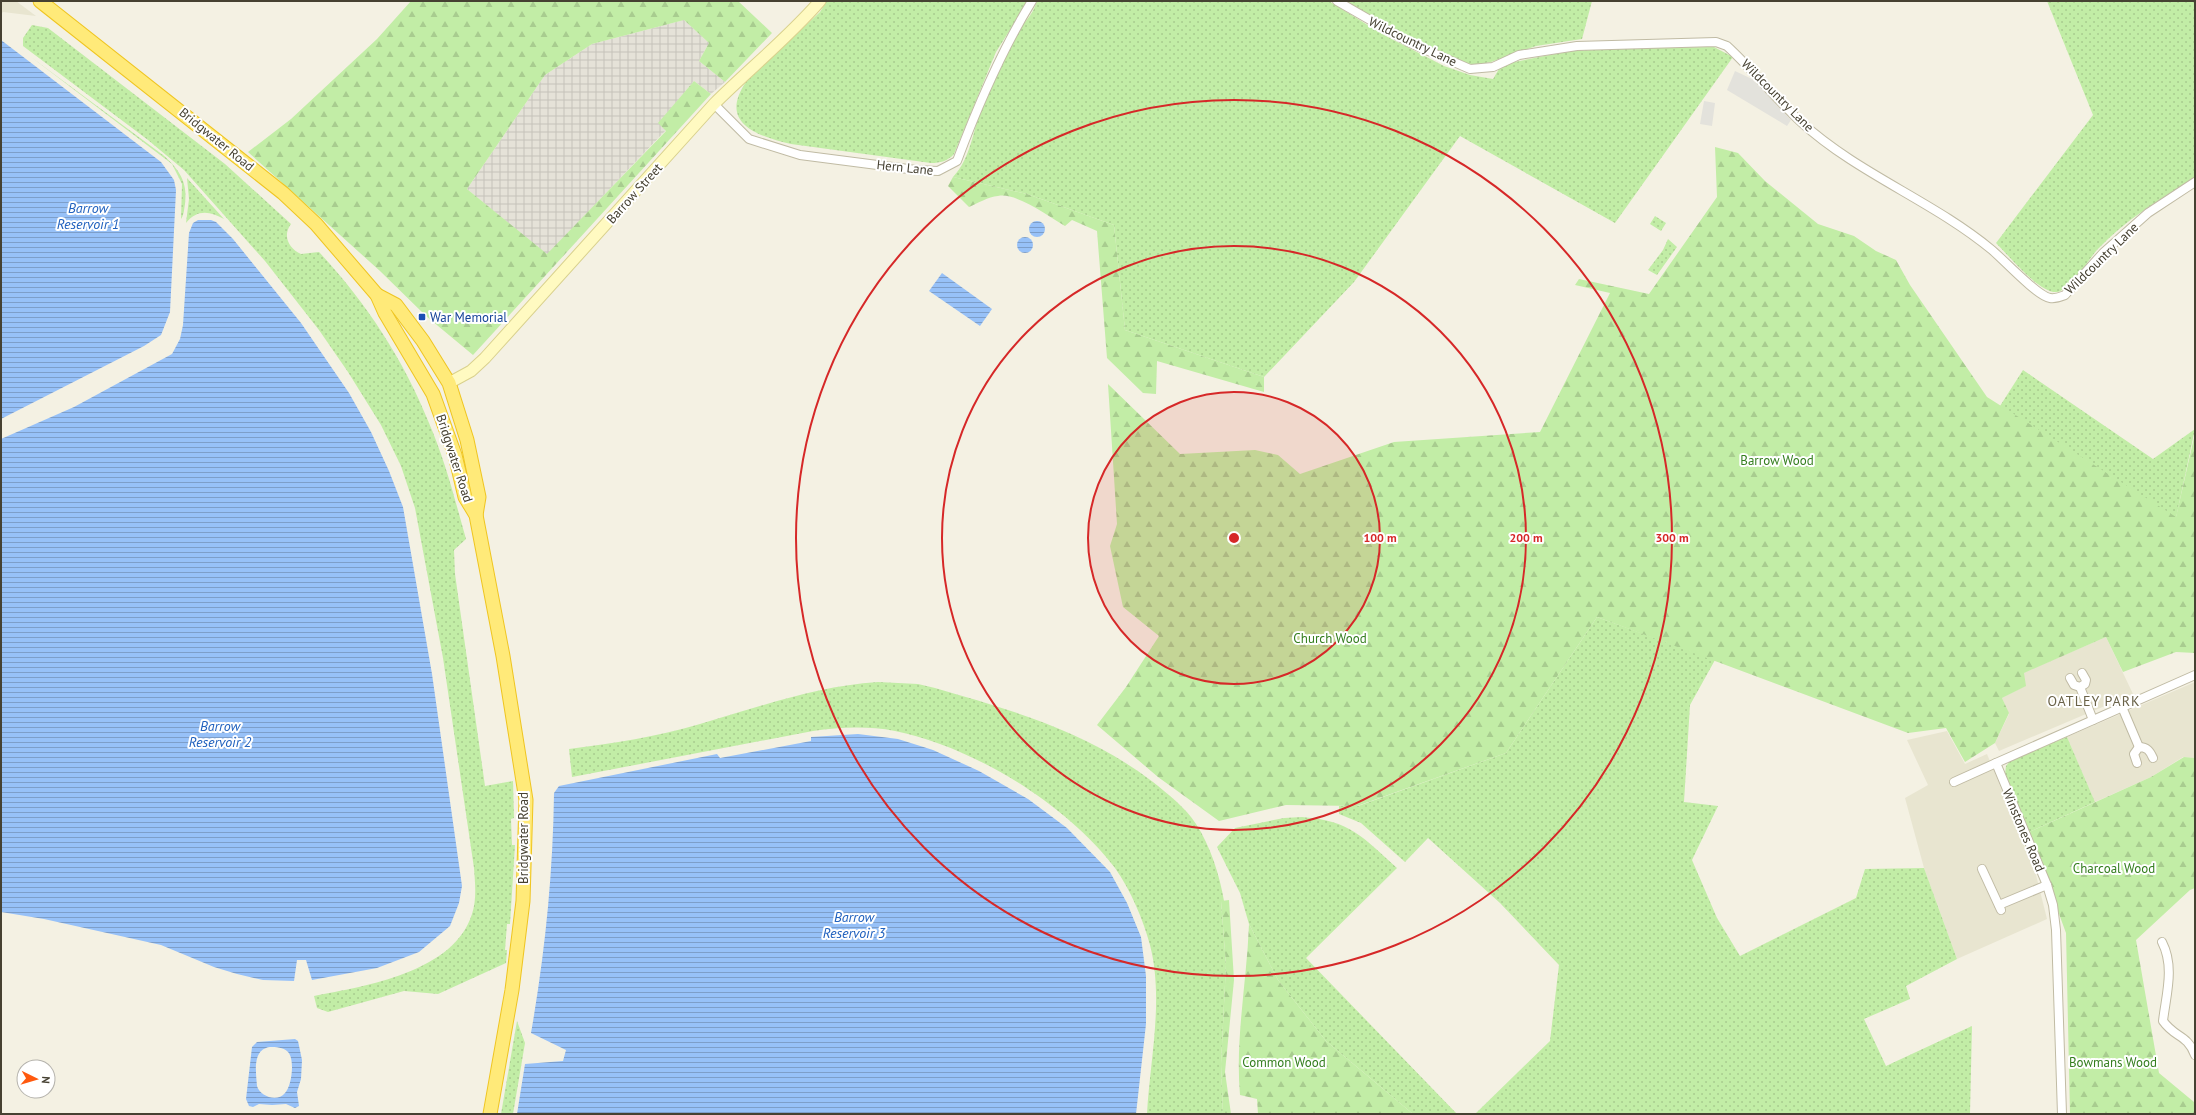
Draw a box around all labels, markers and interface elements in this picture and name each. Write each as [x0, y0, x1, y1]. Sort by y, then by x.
street label: Wildcountry Lane [1366, 13, 1460, 70]
street label: Wildcountry Lane [1738, 55, 1818, 135]
street label: Bridgwater Road [176, 104, 258, 175]
street label: Hern Lane [876, 156, 934, 179]
street label: Barrow Street [603, 159, 666, 227]
water label: Barrow Reservoir 1 [57, 199, 119, 233]
street label: Wildcountry Lane [2061, 219, 2142, 298]
place label: War Memorial [430, 309, 507, 326]
marker: War Memorial [417, 312, 427, 322]
street label: Bridgwater Road [432, 412, 477, 504]
park label: Barrow Wood [1740, 452, 1814, 469]
text: 100 m [1363, 530, 1397, 545]
text: 200 m [1509, 530, 1543, 545]
text: 300 m [1655, 530, 1689, 545]
centre of rings [1227, 531, 1241, 545]
park label: Church Wood [1293, 630, 1367, 647]
district label: OATLEY PARK [2047, 692, 2141, 710]
water label: Barrow Reservoir 2 [189, 717, 252, 751]
street label: Winstones Road [1998, 786, 2049, 874]
street label: Bridgwater Road [515, 792, 532, 884]
park label: Charcoal Wood [2073, 860, 2155, 877]
water label: Barrow Reservoir 3 [823, 908, 886, 942]
park label: Common Wood [1242, 1054, 1326, 1071]
park label: Bowmans Wood [2069, 1054, 2157, 1071]
north arrow [16, 1059, 56, 1099]
text: N [39, 1076, 53, 1084]

